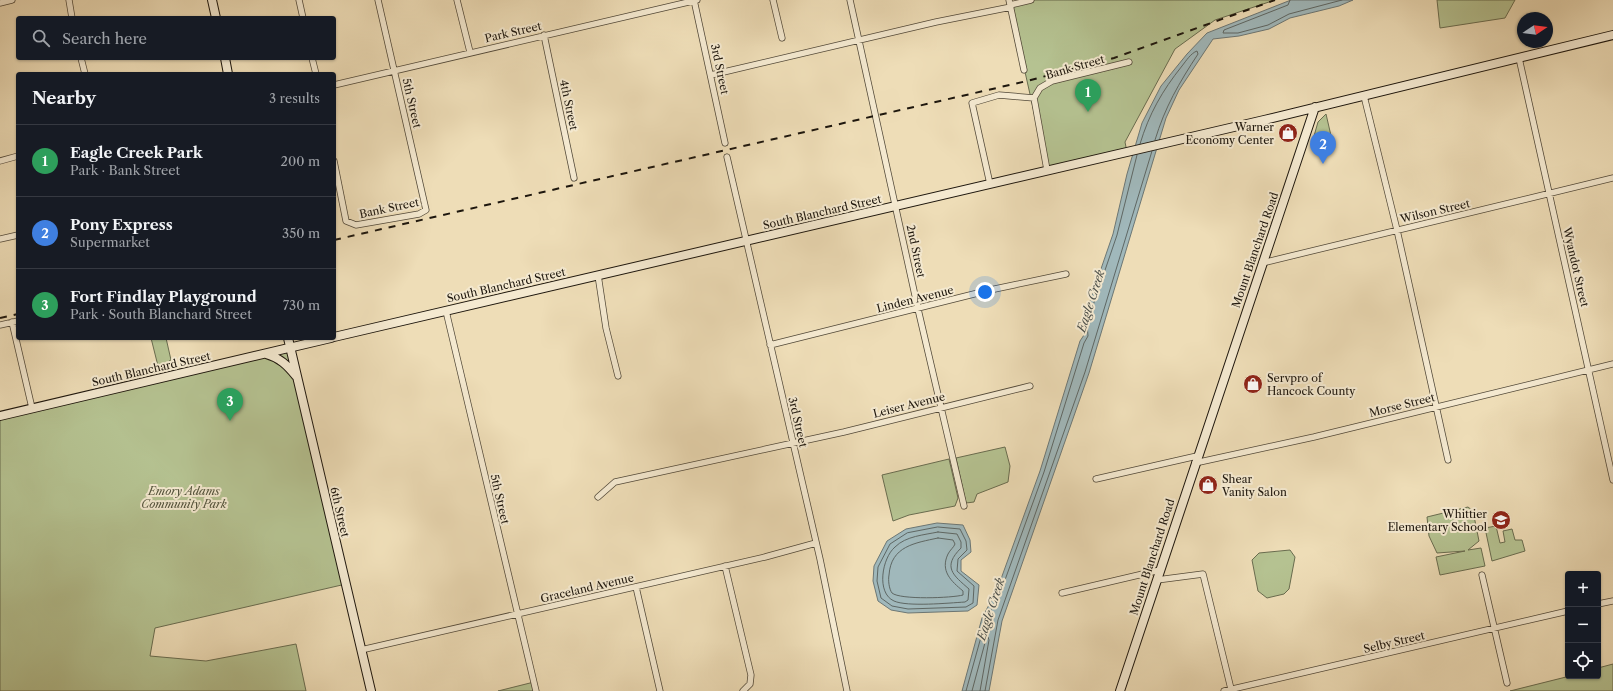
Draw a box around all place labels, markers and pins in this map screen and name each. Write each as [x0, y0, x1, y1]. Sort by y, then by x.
pin: 1 [1075, 79, 1101, 112]
place label: Warner Economy Center [1185, 120, 1274, 147]
shop icon: Warner Economy Center [1277, 122, 1299, 144]
pin: 2 [1310, 131, 1336, 164]
place label: Servpro of Hancock County [1267, 371, 1356, 398]
shop icon: Servpro of Hancock County [1242, 373, 1264, 395]
pin: 3 [217, 388, 243, 421]
place label: Shear Vanity Salon [1221, 472, 1287, 499]
shop icon: Shear Vanity Salon [1197, 474, 1219, 496]
place label: Whittier Elementary School [1388, 507, 1488, 534]
school or university icon: Whittier Elementary School [1490, 509, 1512, 531]

